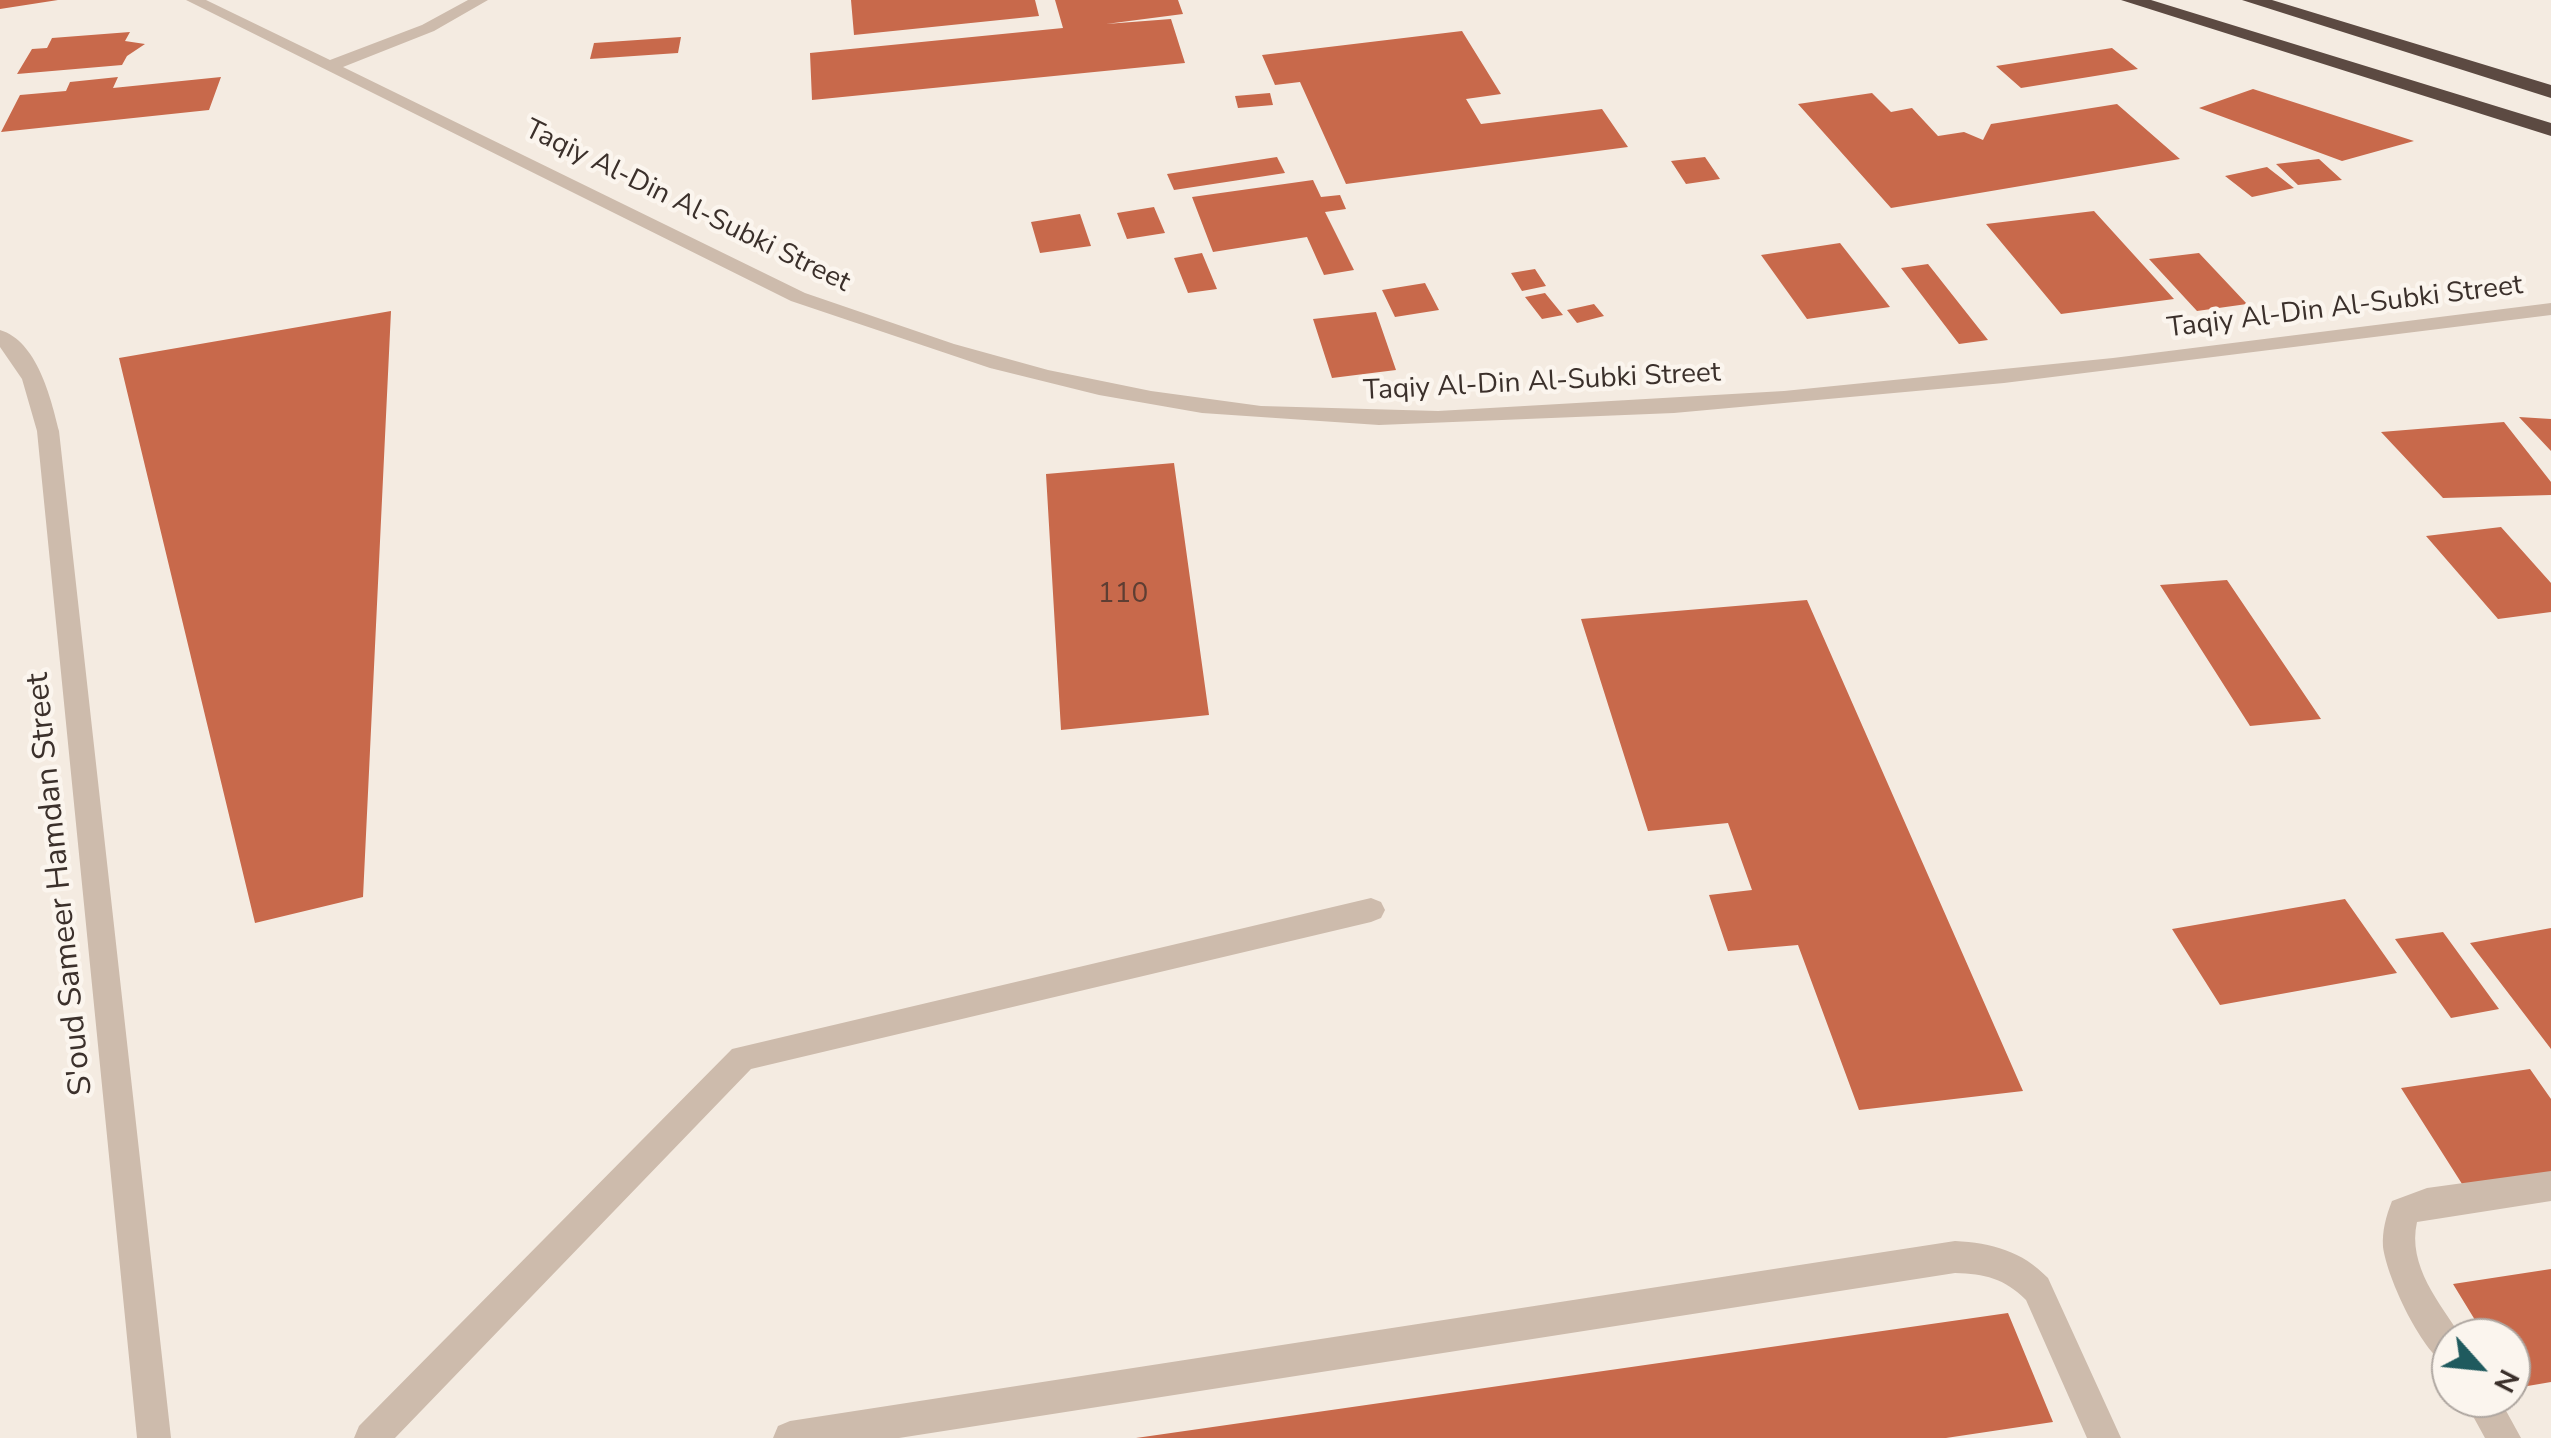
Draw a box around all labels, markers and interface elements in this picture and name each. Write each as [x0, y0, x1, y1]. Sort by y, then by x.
street label: Taqiy Al-Din Al-Subki Street [519, 113, 855, 301]
street label: Taqiy Al-Din Al-Subki Street [2165, 270, 2525, 346]
street label: Taqiy Al-Din Al-Subki Street [1362, 357, 1722, 409]
house number: 110 [1098, 578, 1148, 612]
street label: S'oud Sameer Hamdan Street [20, 671, 102, 1097]
north arrow [2431, 1318, 2531, 1418]
text: N [2484, 1363, 2528, 1399]

